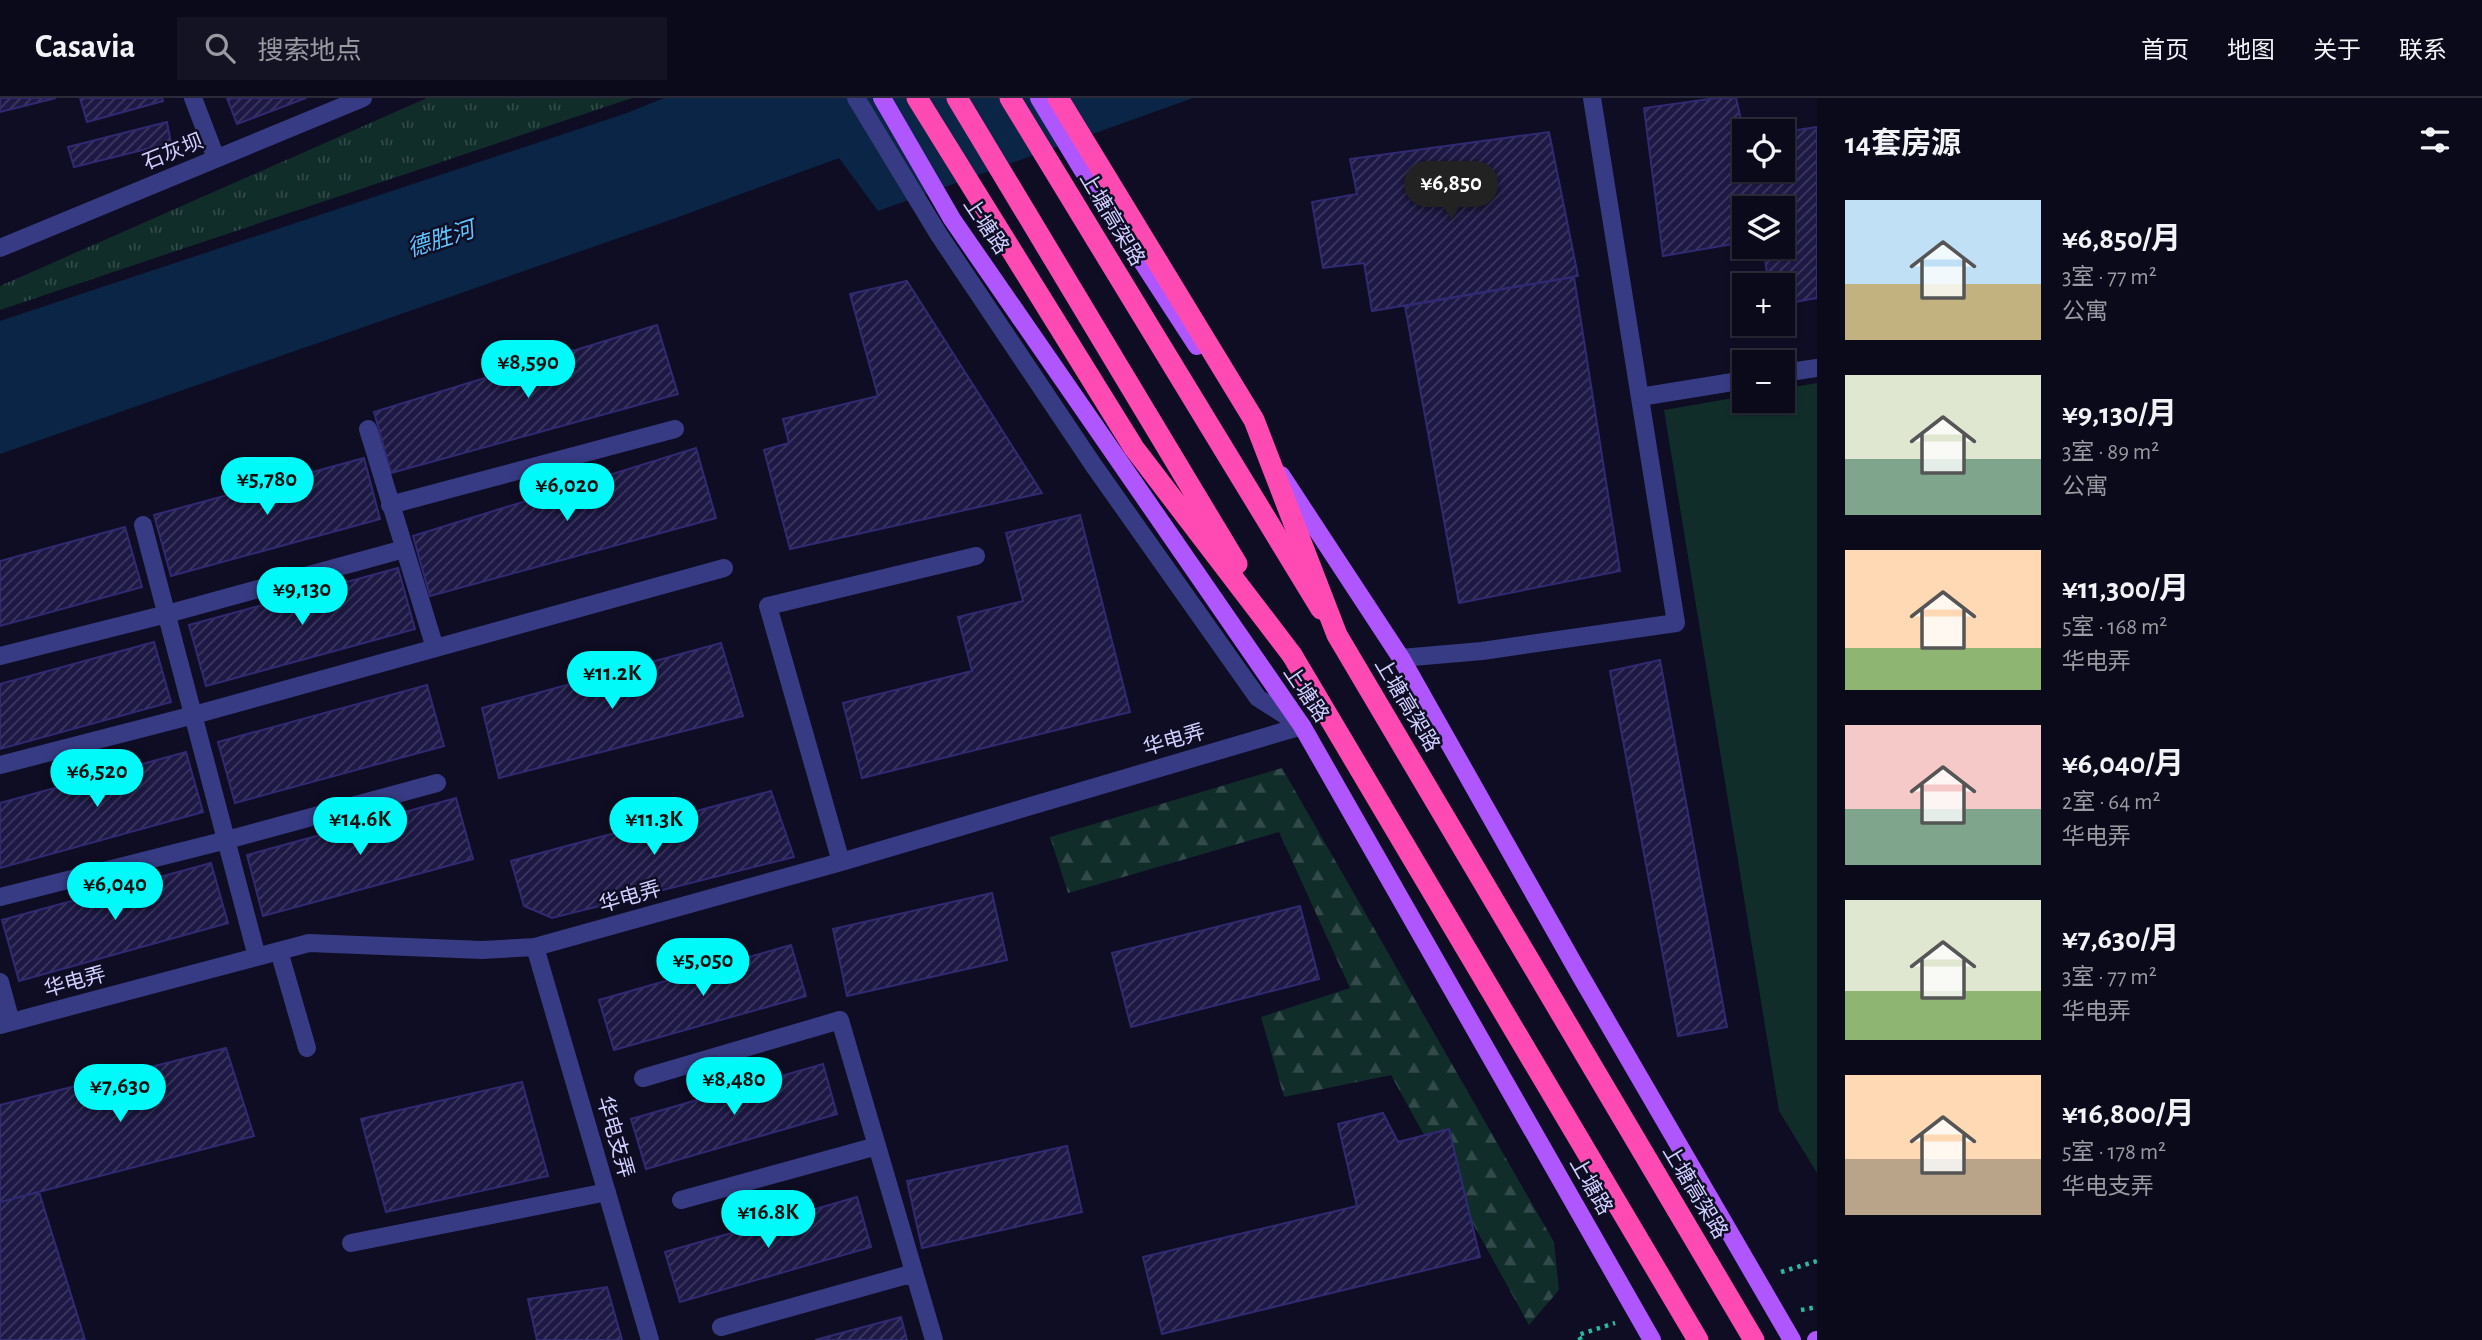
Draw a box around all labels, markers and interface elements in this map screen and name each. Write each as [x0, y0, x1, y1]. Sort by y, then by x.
search box [177, 17, 667, 80]
icon: search [201, 29, 239, 67]
text: Casavia [35, 31, 135, 64]
text: 搜索地点 [257, 38, 361, 64]
text: 首页 [2141, 39, 2189, 63]
text: 地图 [2227, 39, 2275, 63]
text: 关于 [2313, 39, 2361, 63]
text: 联系 [2399, 39, 2447, 63]
map controls [1732, 119, 1795, 413]
button: locate [1732, 119, 1795, 182]
icon: filters [2416, 121, 2454, 159]
text: 14套房源 [1845, 129, 1961, 159]
street label: 石灰坝 [139, 130, 206, 174]
pin: ¥6,850 [1394, 162, 1508, 221]
street label: 上塘高架路 [1076, 168, 1149, 269]
text: ¥6,850 [1420, 172, 1482, 195]
street label: 上塘路 [960, 193, 1013, 258]
button: layers [1732, 196, 1795, 259]
water label: 德胜河 [404, 215, 481, 262]
text: ¥6,850/月 [2062, 224, 2181, 254]
icon: home [1901, 228, 1985, 312]
text: 3室 · 77 m² [2062, 266, 2157, 289]
button: + [1732, 273, 1795, 336]
text: 公寓 [2062, 301, 2108, 324]
pin: ¥8,590 [471, 341, 585, 400]
button: − [1732, 350, 1795, 413]
text: ¥8,590 [497, 351, 559, 374]
text: ¥9,130/月 [2062, 399, 2177, 429]
icon: home [1901, 403, 1985, 487]
text: 3室 · 89 m² [2062, 441, 2159, 464]
pin: ¥5,780 [210, 458, 324, 517]
pin: ¥6,020 [510, 464, 624, 523]
text: ¥5,780 [237, 468, 297, 491]
text: ¥6,020 [535, 474, 599, 497]
text: 公寓 [2062, 476, 2108, 499]
pin: ¥9,130 [245, 568, 359, 627]
text: ¥11,300/月 [2062, 574, 2189, 604]
text: ¥9,130 [273, 578, 331, 601]
icon: home [1901, 578, 1985, 662]
text: 5室 · 168 m² [2062, 616, 2167, 639]
text: 华电弄 [2062, 651, 2131, 674]
pin: ¥11.2K [555, 652, 669, 711]
street label: 上塘高架路 [1371, 654, 1444, 755]
street label: 上塘路 [1280, 661, 1333, 726]
text: ¥11.2K [583, 662, 641, 685]
street label: 华电弄 [1141, 720, 1207, 759]
text: ¥6,040/月 [2062, 749, 2184, 779]
pin: ¥6,520 [40, 750, 154, 809]
icon: home [1901, 753, 1985, 837]
text: ¥6,520 [66, 760, 128, 783]
text: 2室 · 64 m² [2062, 791, 2160, 814]
pin: ¥14.6K [303, 798, 417, 857]
pin: ¥11.3K [597, 798, 711, 857]
text: ¥14.6K [329, 808, 391, 831]
text: ¥11.3K [625, 808, 683, 831]
text: 华电弄 [2062, 826, 2131, 849]
pin: ¥6,040 [58, 862, 172, 922]
text: ¥6,040 [83, 873, 147, 896]
street label: 华电弄 [597, 877, 663, 916]
text: ¥7,630/月 [2062, 924, 2179, 954]
icon: home [1901, 928, 1985, 1012]
pin: ¥5,050 [646, 939, 760, 998]
text: ¥5,050 [672, 949, 734, 972]
street label: 华电弄 [42, 963, 108, 1000]
text: 3室 · 77 m² [2062, 966, 2157, 989]
text: 华电弄 [2062, 1001, 2131, 1024]
pin: ¥8,480 [677, 1058, 791, 1117]
pin: ¥7,630 [63, 1065, 177, 1124]
text: ¥8,480 [702, 1068, 766, 1091]
text: ¥7,630 [90, 1075, 150, 1098]
street label: 华电支弄 [593, 1093, 638, 1180]
text: ¥16,800/月 [2062, 1099, 2195, 1129]
icon: home [1901, 1103, 1985, 1187]
street label: 上塘高架路 [1659, 1141, 1732, 1242]
text: 5室 · 178 m² [2062, 1141, 2166, 1164]
street label: 上塘路 [1566, 1153, 1617, 1219]
text: 华电支弄 [2062, 1176, 2154, 1199]
pin: ¥16.8K [711, 1190, 825, 1250]
text: ¥16.8K [737, 1201, 799, 1224]

